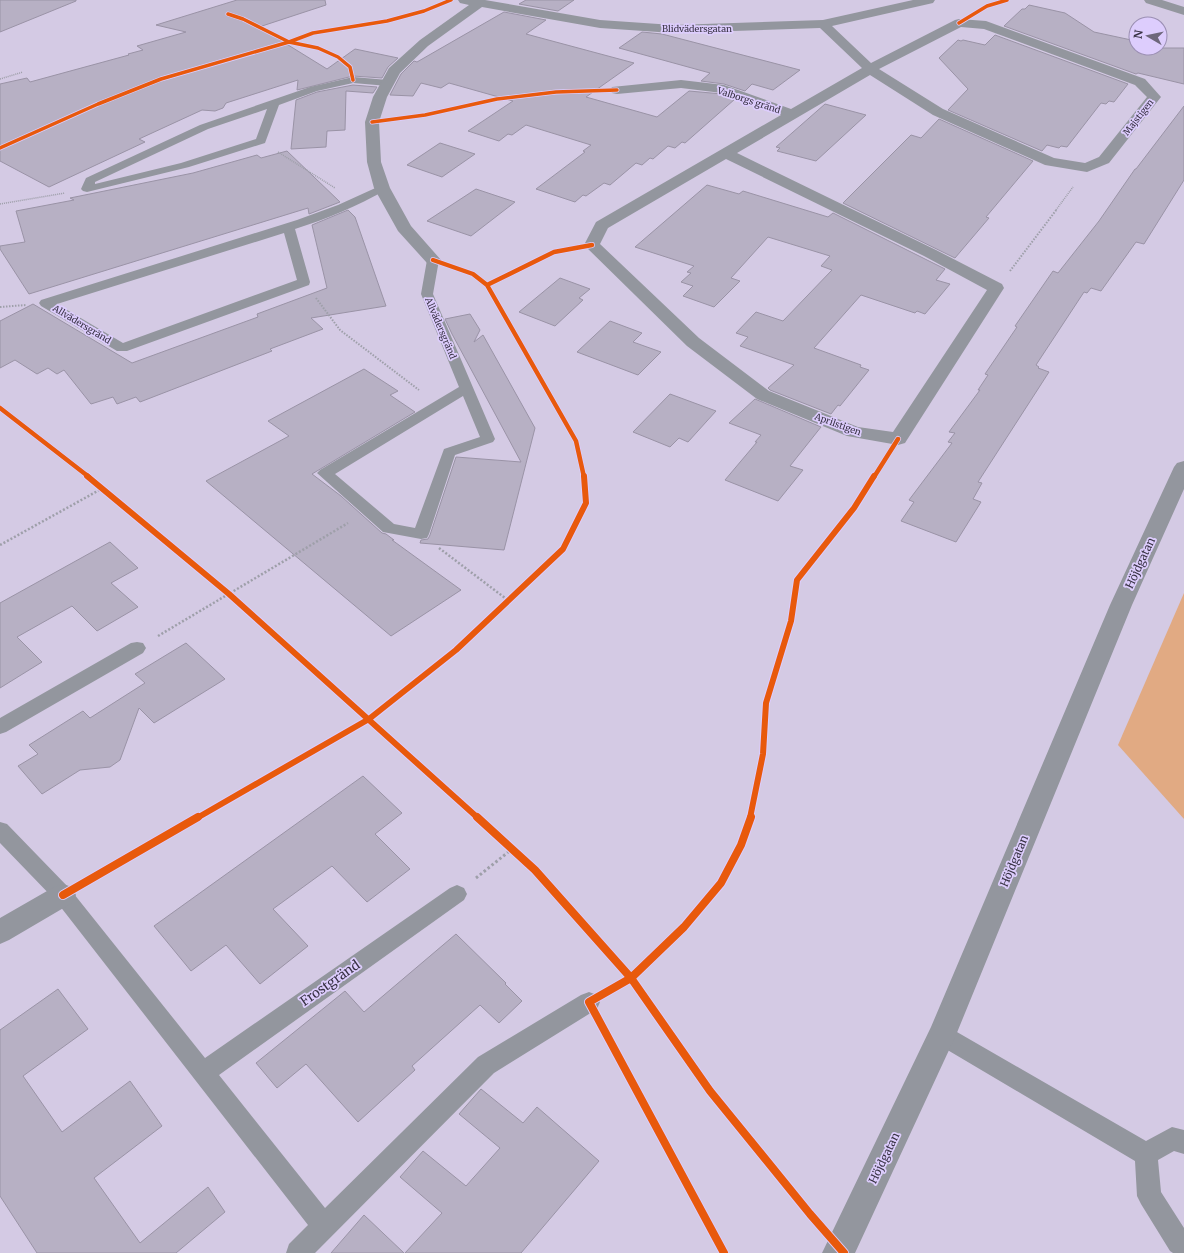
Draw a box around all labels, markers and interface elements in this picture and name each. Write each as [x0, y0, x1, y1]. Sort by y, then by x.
north arrow [1128, 16, 1168, 56]
street label: Blidvädersgatan [662, 23, 732, 34]
text: N [1131, 29, 1146, 40]
street label: Valborgs gränd [715, 84, 782, 116]
street label: Majstigen [1120, 97, 1156, 137]
street label: Allvädersgränd [423, 295, 459, 361]
street label: Allvädersgränd [50, 302, 114, 346]
street label: Aprilstigen [812, 410, 863, 437]
street label: Höjdgatan [1122, 534, 1158, 591]
street label: Höjdgatan [997, 832, 1031, 889]
street label: Frostgränd [297, 956, 363, 1010]
street label: Höjdgatan [866, 1130, 903, 1186]

